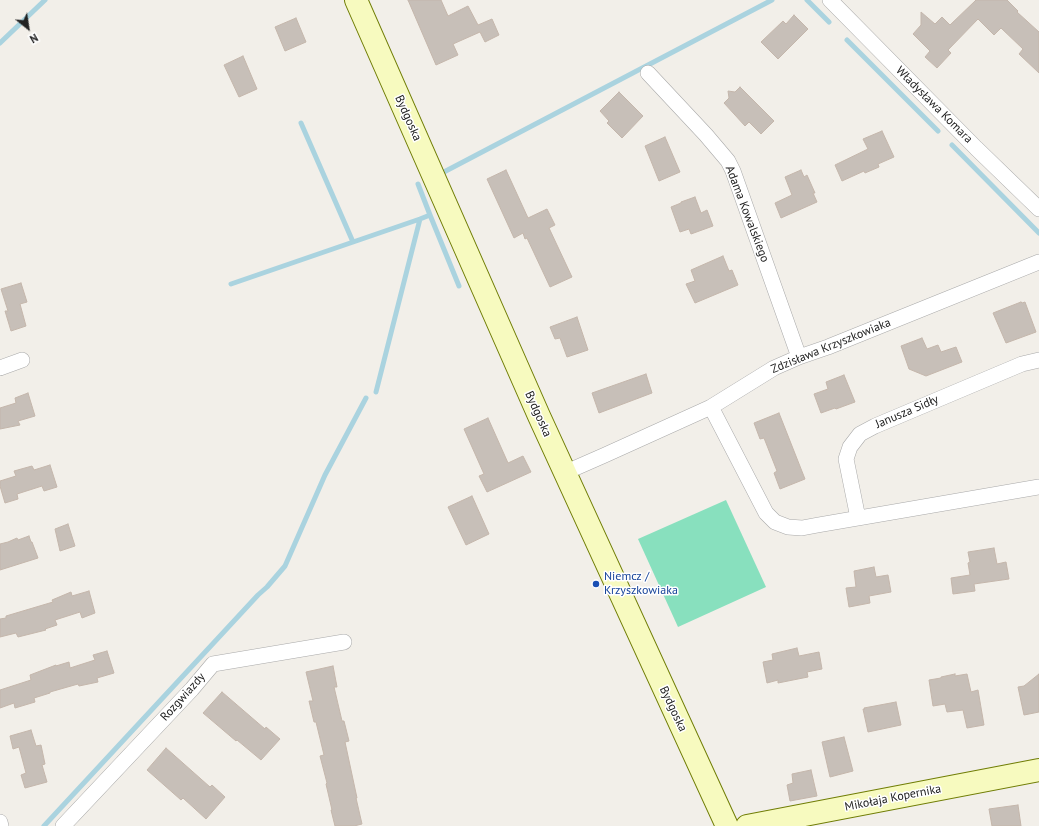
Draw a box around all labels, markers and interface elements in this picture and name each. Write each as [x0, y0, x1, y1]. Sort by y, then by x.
north arrow [8, 8, 48, 48]
text: N [27, 31, 41, 46]
street label: Władysława Komara [893, 64, 975, 146]
street label: Bydgoska [392, 93, 424, 143]
street label: Adama Kowalskiego [722, 164, 772, 264]
street label: Zdzisława Krzyszkowiaka [769, 315, 893, 377]
street label: Bydgoska [522, 389, 554, 439]
street label: Janusza Sidły [873, 392, 941, 432]
place label: Niemcz / Krzyszkowiaka [604, 570, 678, 598]
marker: Niemcz / Krzyszkowiaka [591, 579, 601, 589]
street label: Rozgwiazdy [158, 670, 208, 724]
street label: Bydgoska [656, 684, 690, 734]
street label: Mikołaja Kopernika [844, 782, 942, 814]

